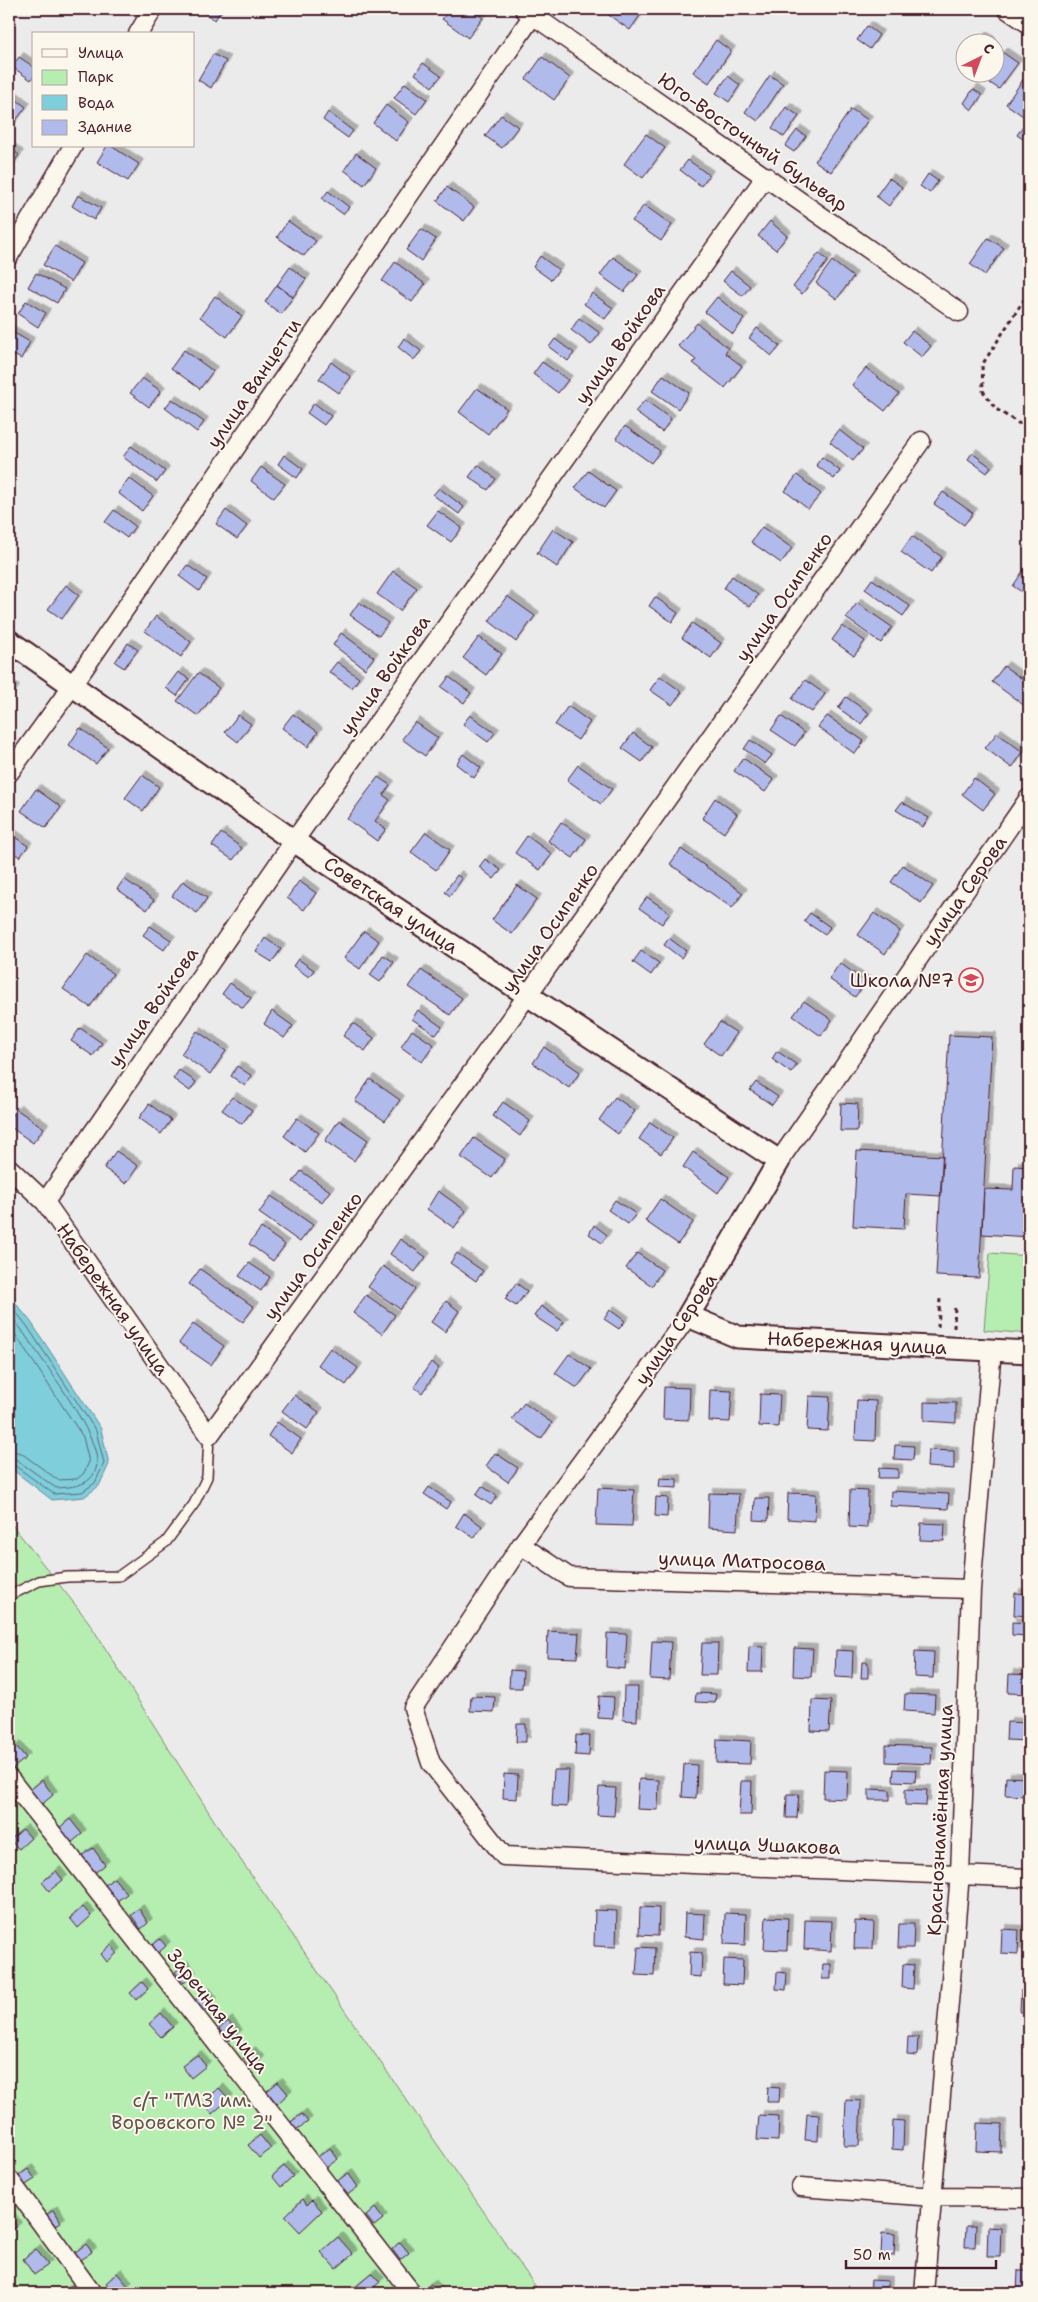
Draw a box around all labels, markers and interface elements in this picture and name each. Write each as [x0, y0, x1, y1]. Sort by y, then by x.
legend [32, 32, 195, 148]
north arrow [956, 32, 1006, 82]
text: С [979, 39, 998, 58]
text: Улица [78, 43, 124, 63]
text: Парк [78, 67, 114, 87]
street label: Юго-Восточный бульвар [653, 67, 853, 217]
text: Вода [78, 93, 115, 113]
text: Здание [78, 117, 132, 137]
street label: улица Войкова [569, 279, 671, 409]
street label: улица Ванцетти [201, 313, 307, 453]
street label: улица Осипенко [730, 527, 838, 667]
street label: улица Войкова [334, 610, 436, 740]
street label: улица Серова [918, 831, 1013, 951]
street label: Советская улица [319, 851, 463, 959]
street label: улица Осипенко [496, 858, 604, 998]
street label: улица Войкова [102, 942, 204, 1072]
school or university icon: Школа №7 [958, 967, 984, 993]
place label: Школа №7 [850, 968, 954, 993]
street label: улица Осипенко [258, 1187, 368, 1325]
street label: Набережная улица [51, 1218, 175, 1380]
street label: улица Серова [629, 1268, 723, 1390]
street label: Набережная улица [766, 1326, 948, 1360]
street label: улица Матросова [658, 1546, 826, 1576]
street label: Краснознамённая улица [921, 1703, 959, 1936]
street label: улица Ушакова [693, 1830, 841, 1860]
street label: Заречная улица [161, 1944, 275, 2079]
park label: с/т "ТМЗ им. Воровского № 2" [111, 2088, 273, 2135]
scale bar [846, 2237, 996, 2269]
text: 50 m [853, 2245, 891, 2265]

